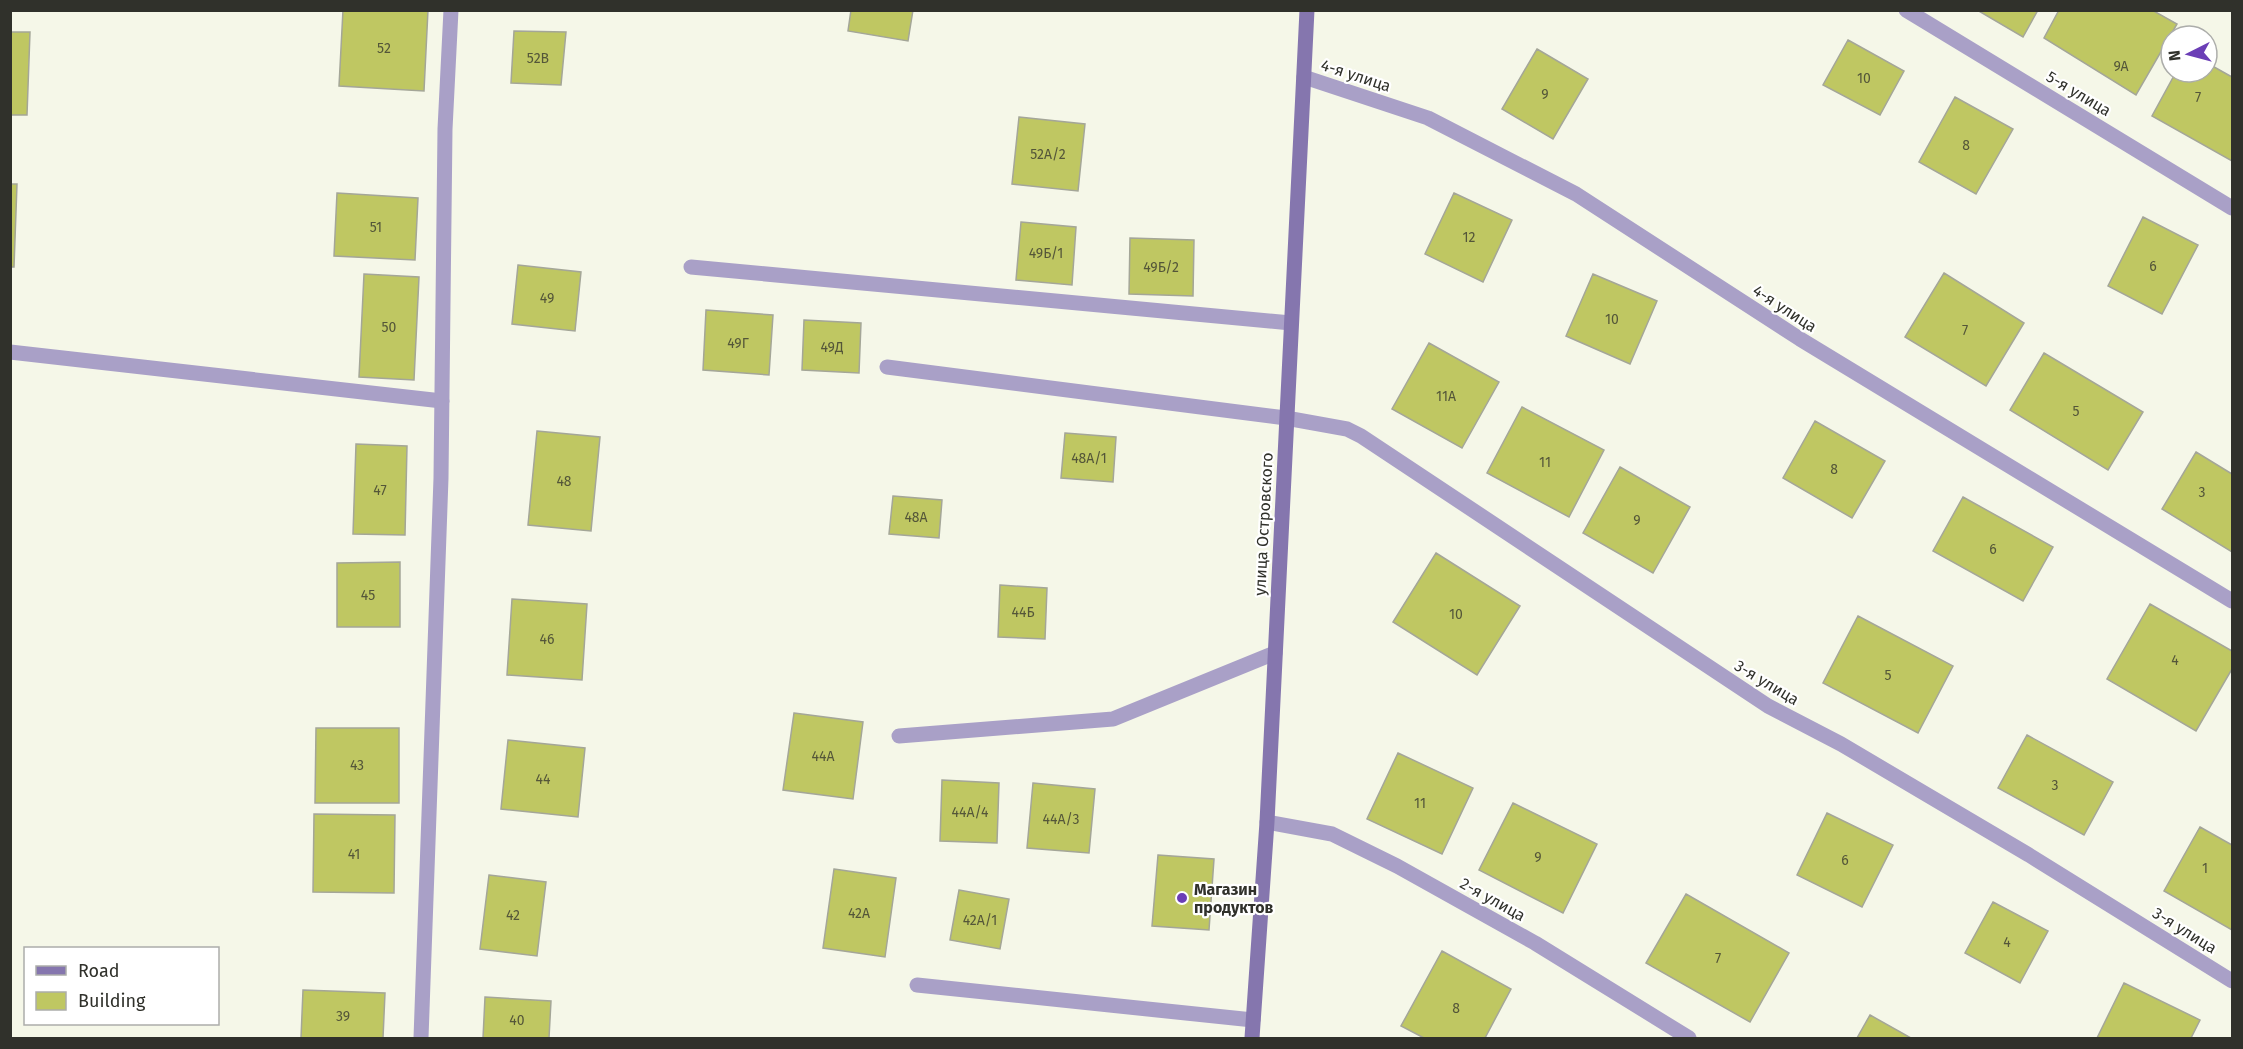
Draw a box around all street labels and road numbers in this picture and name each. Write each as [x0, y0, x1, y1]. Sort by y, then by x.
street label: 4-я улица [1319, 55, 1393, 96]
street label: 5-я улица [2043, 67, 2114, 120]
street label: 4-я улица [1749, 281, 1820, 336]
street label: улица Островского [1250, 452, 1277, 596]
street label: 3-я улица [1731, 656, 1802, 709]
street label: 2-я улица [1457, 874, 1529, 925]
street label: 3-я улица [2149, 903, 2220, 958]

